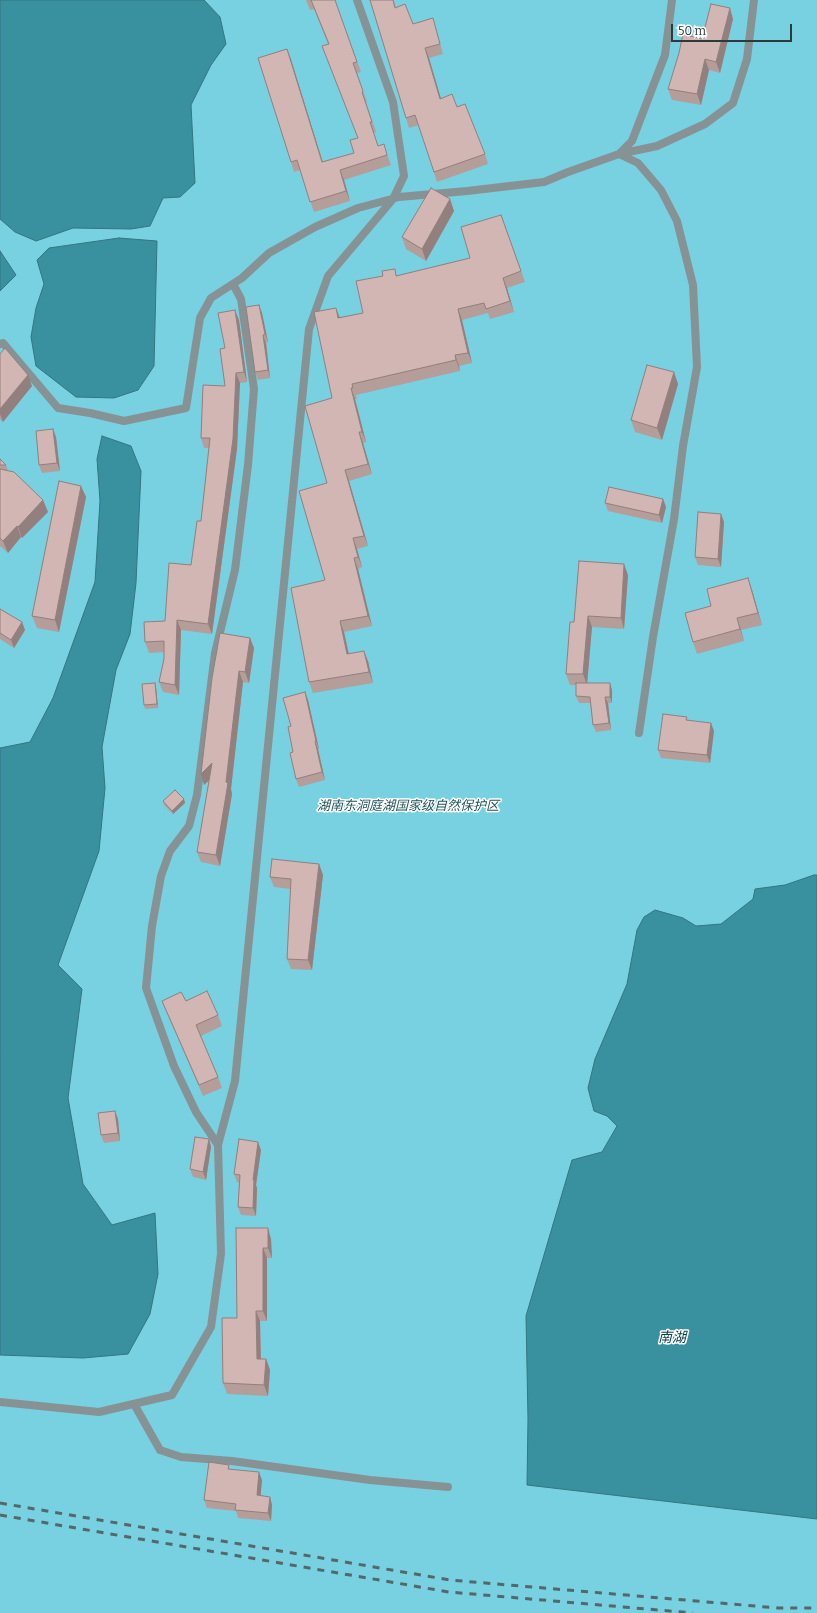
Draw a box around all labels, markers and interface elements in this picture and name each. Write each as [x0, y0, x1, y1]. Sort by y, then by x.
scale bar [673, 16, 794, 42]
text: 50 m [678, 24, 706, 38]
park label: 湖南东洞庭湖国家级自然保护区 [317, 798, 499, 814]
water label: 南湖 [658, 1330, 686, 1346]

